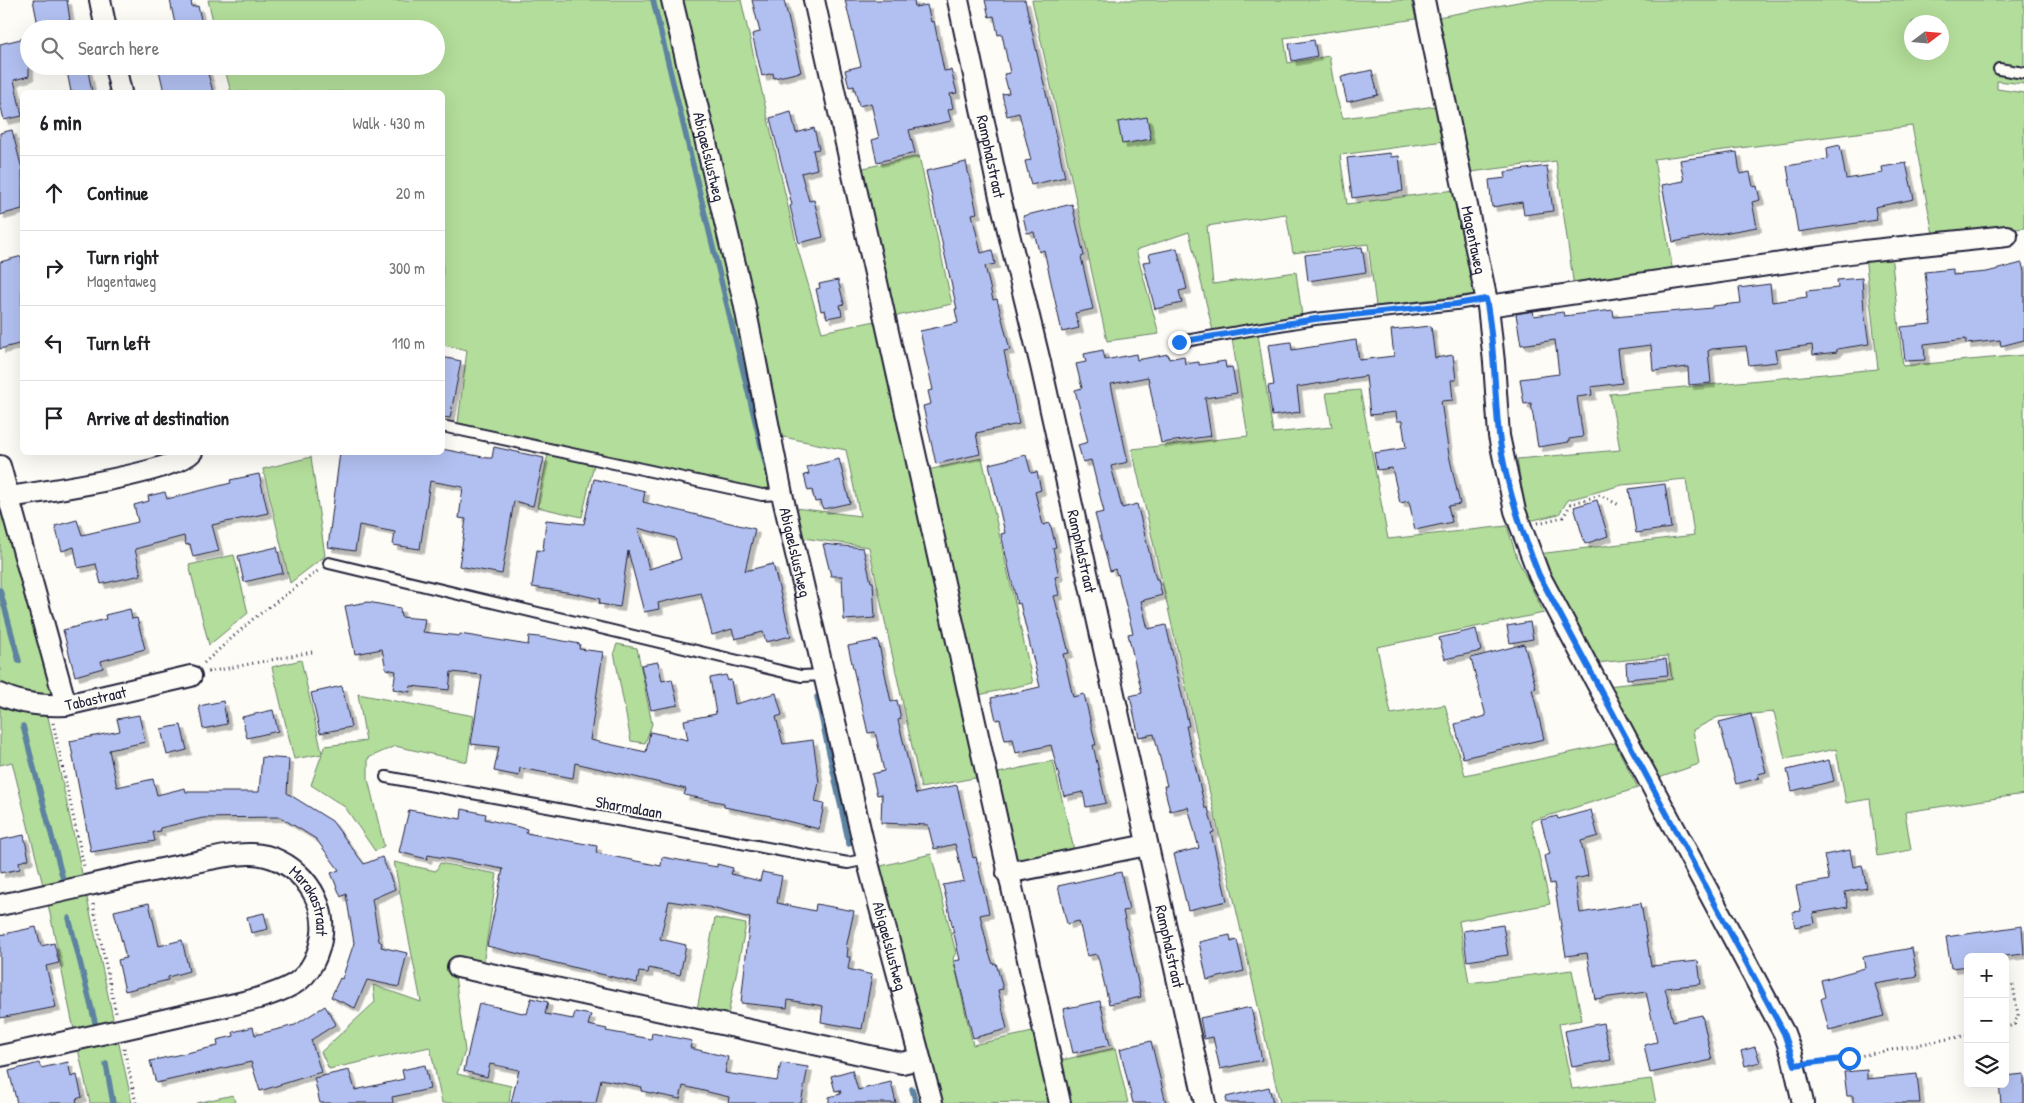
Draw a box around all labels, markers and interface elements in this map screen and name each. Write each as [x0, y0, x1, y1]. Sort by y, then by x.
north arrow [1904, 15, 1949, 60]
search box [20, 20, 445, 75]
icon: search [38, 34, 66, 62]
text: Search here [78, 35, 159, 61]
text: 6 min [40, 108, 82, 137]
street label: Abigaelslustweg [688, 110, 731, 204]
text: Walk · 430 m [353, 112, 425, 134]
street label: Ramphalstraat [972, 113, 1011, 201]
icon: ahead [40, 179, 68, 207]
text: Continue [87, 180, 148, 206]
text: 20 m [396, 182, 425, 204]
street label: Magentaweg [1456, 204, 1492, 276]
text: Turn right [87, 244, 158, 270]
icon: right [40, 254, 68, 282]
text: 300 m [389, 257, 425, 279]
text: Magentaweg [87, 270, 156, 292]
icon: left [40, 329, 68, 357]
text: Turn left [87, 330, 150, 356]
route end [1168, 331, 1191, 354]
text: 110 m [392, 332, 425, 354]
icon: arrive [40, 404, 68, 432]
text: Arrive at destination [87, 405, 229, 431]
street label: Abigaelslustweg [774, 505, 817, 599]
street label: Ramphalstraat [1062, 508, 1102, 595]
street label: Tabastraat [63, 680, 129, 716]
street label: Sharmalaan [594, 790, 664, 824]
street label: Marakastraat [285, 860, 333, 938]
street label: Abigaelslustweg [868, 899, 913, 993]
street label: Ramphalstraat [1150, 903, 1190, 991]
map controls [1964, 953, 2009, 1088]
button: + [1964, 953, 2009, 998]
button: − [1964, 998, 2009, 1043]
button: layers [1964, 1043, 2009, 1088]
route start [1838, 1047, 1861, 1070]

